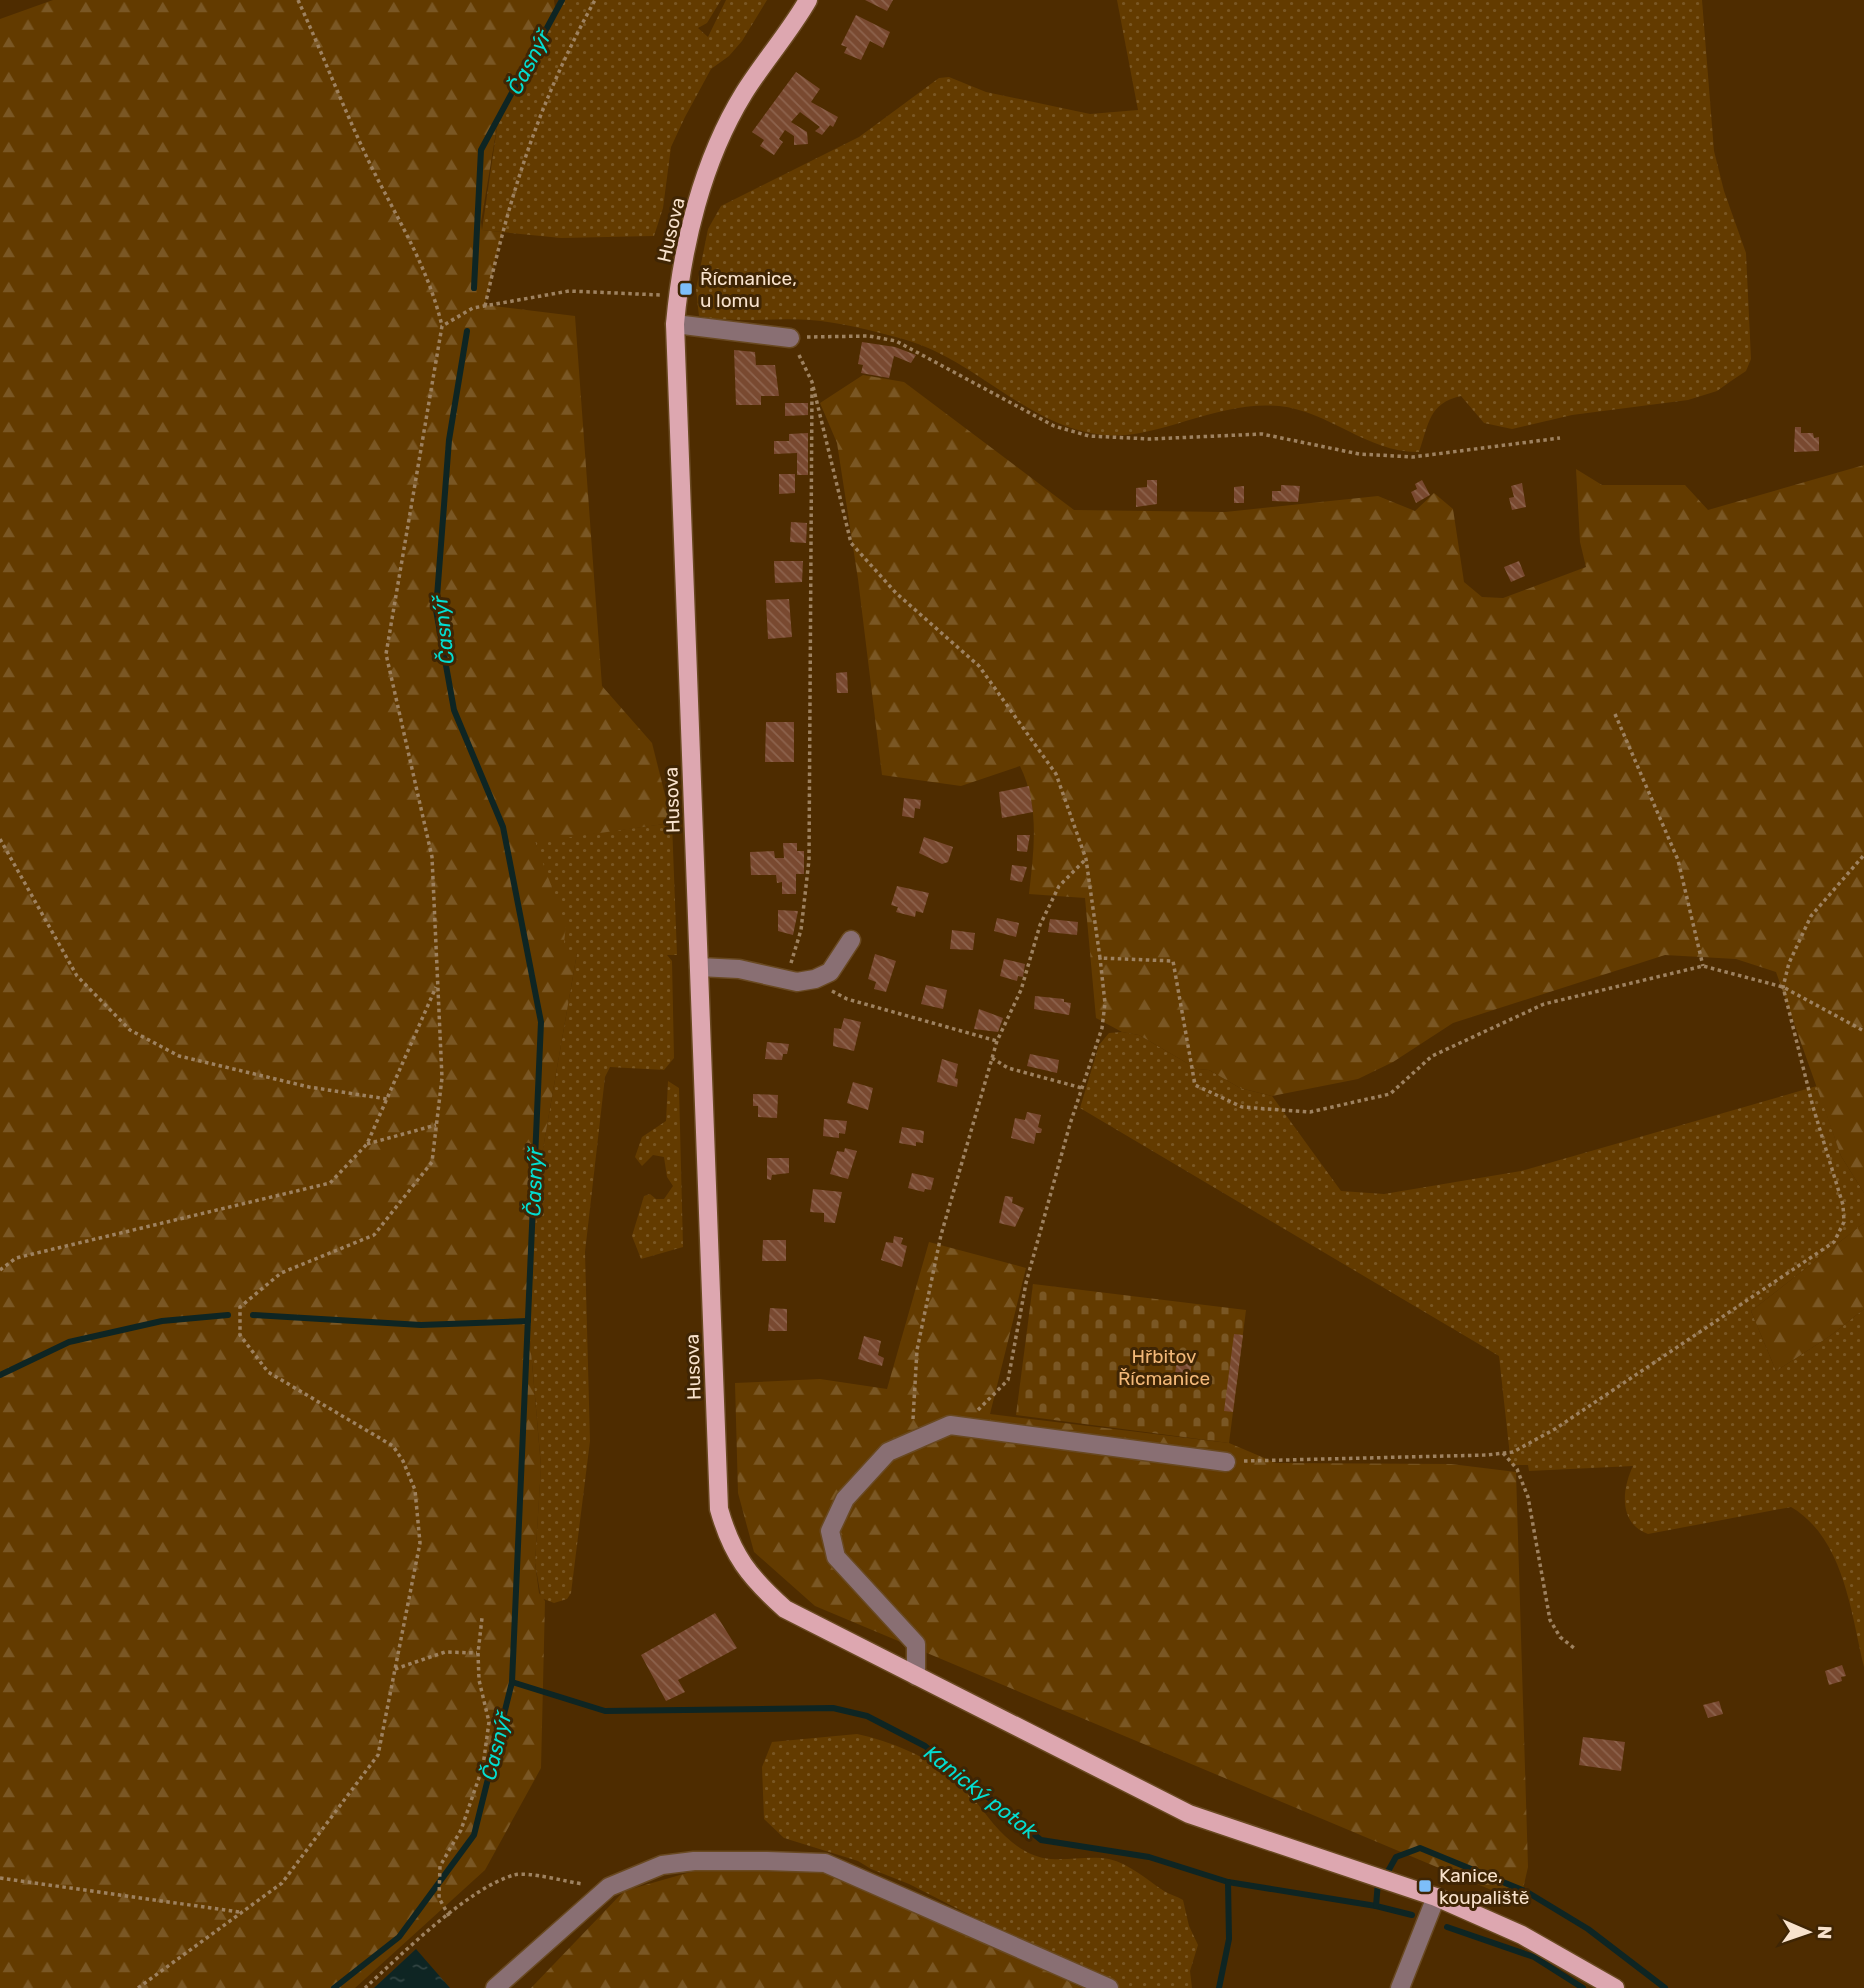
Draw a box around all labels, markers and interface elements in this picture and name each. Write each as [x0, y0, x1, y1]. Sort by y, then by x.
water label: Časnýř [502, 24, 557, 98]
street label: Husova [652, 195, 690, 265]
place label: Řícmanice, u lomu [700, 267, 797, 312]
marker: Řícmanice, u lomu [678, 281, 694, 297]
water label: Časnýř [427, 592, 459, 666]
street label: Husova [659, 767, 685, 833]
water label: Časnýř [520, 1145, 548, 1217]
street label: Husova [680, 1334, 706, 1400]
park label: Hřbitov Řícmanice [1118, 1345, 1210, 1390]
water label: Časnýř [476, 1708, 517, 1782]
water label: Kanický potok [919, 1740, 1043, 1845]
place label: Kanice, koupaliště [1439, 1864, 1529, 1909]
marker: Kanice, koupaliště [1417, 1878, 1433, 1894]
north arrow [1773, 1897, 1843, 1967]
text: N [1813, 1925, 1836, 1940]

